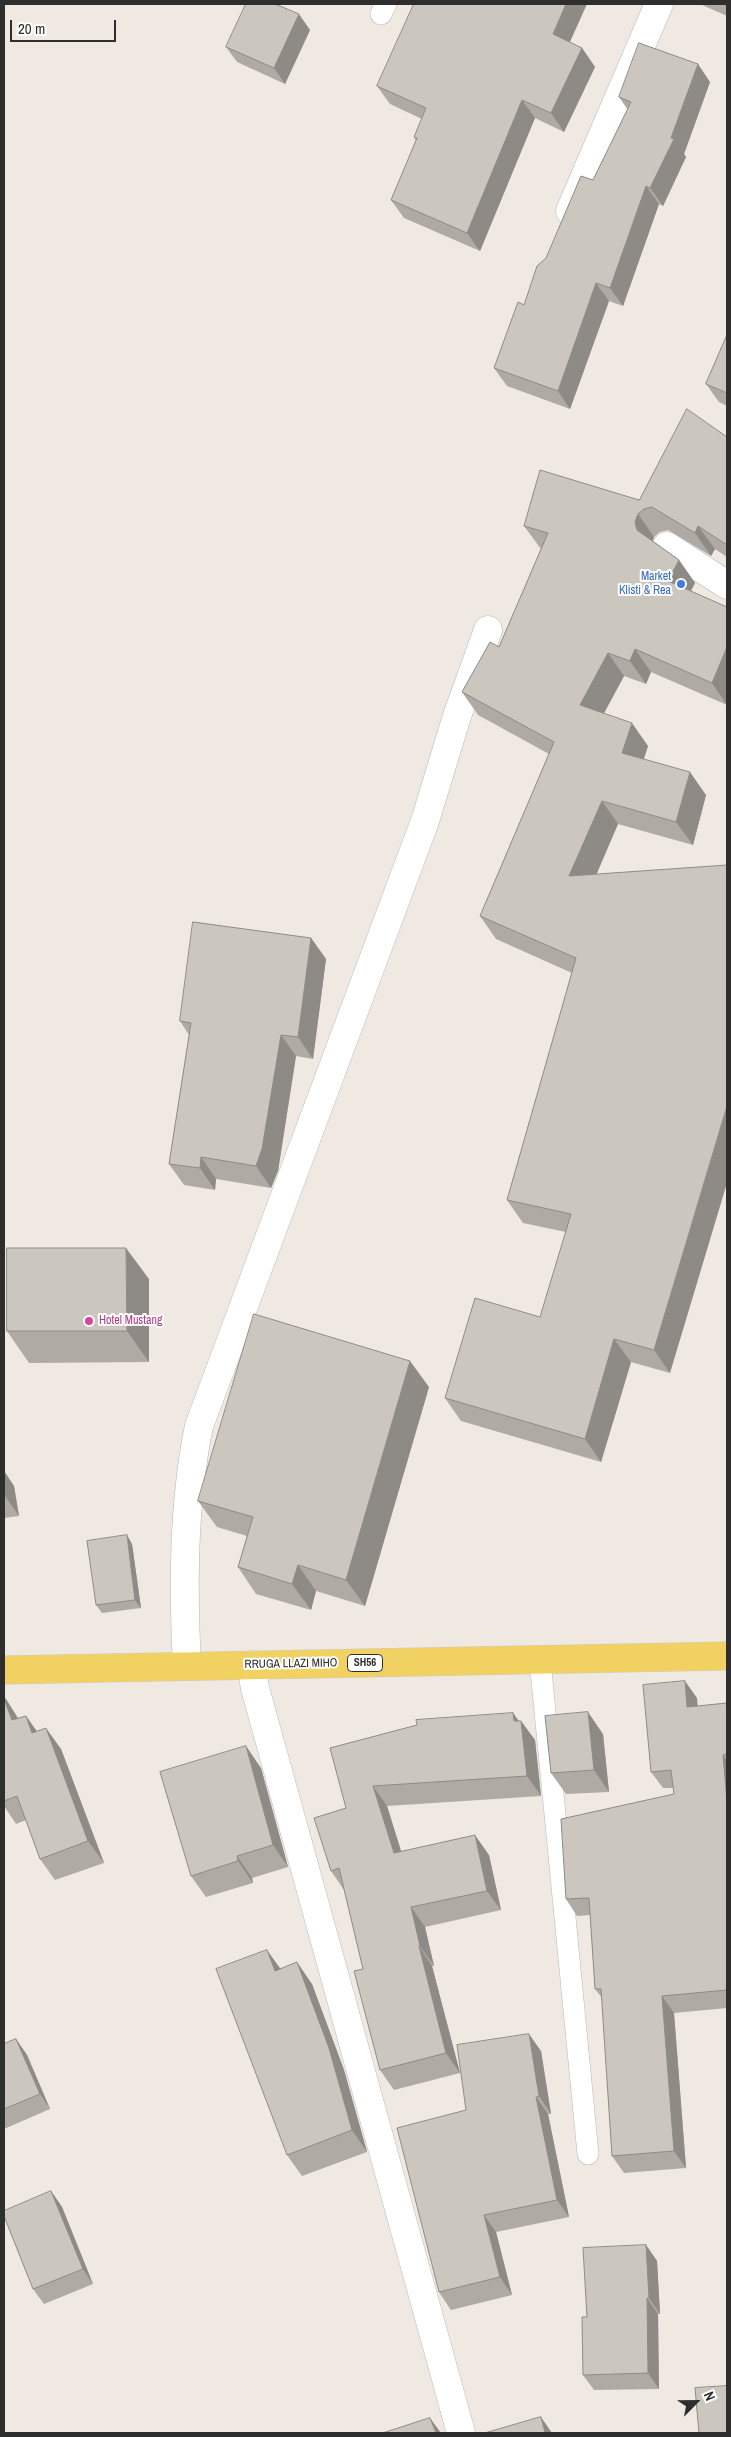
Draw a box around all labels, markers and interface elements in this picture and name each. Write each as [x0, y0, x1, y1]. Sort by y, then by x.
scale bar [12, 10, 119, 42]
text: 20 m [18, 18, 45, 39]
place label: Market Klisti & Rea [619, 570, 671, 598]
marker: Market Klisti & Rea [675, 578, 687, 590]
place label: Hotel Mustang [99, 1314, 162, 1328]
marker: Hotel Mustang [83, 1315, 95, 1327]
road number: SH56 [348, 1655, 382, 1672]
street label: RRUGA LLAZI MIHO [244, 1656, 338, 1672]
north arrow [671, 2377, 721, 2427]
text: N [700, 2389, 720, 2403]

